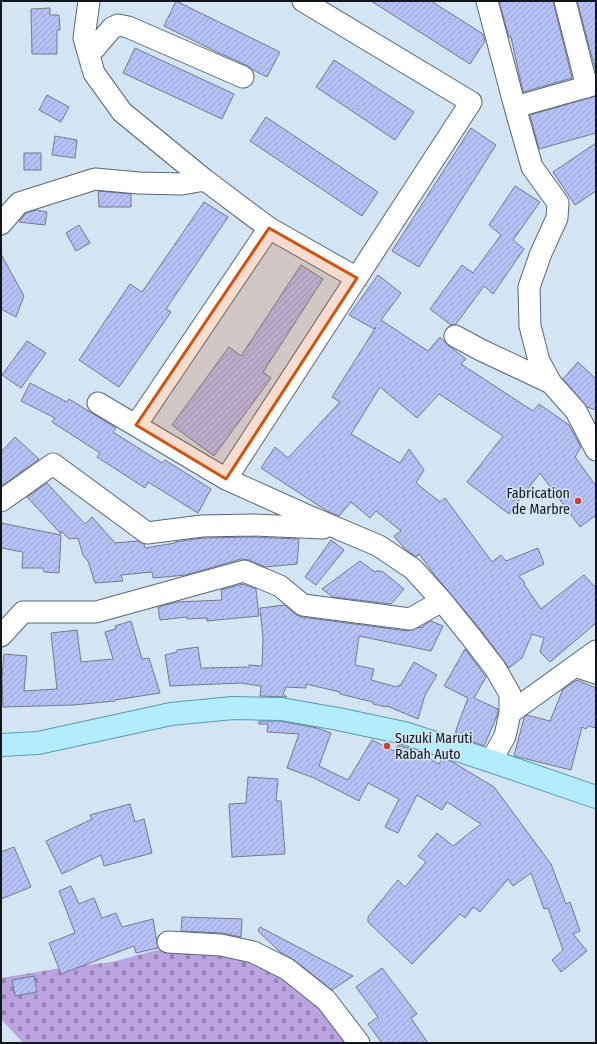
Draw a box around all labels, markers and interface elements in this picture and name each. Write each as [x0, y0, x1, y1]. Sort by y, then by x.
place label: Fabrication de Marbre [506, 485, 570, 518]
marker: Fabrication de Marbre [573, 496, 583, 506]
place label: Suzuki Maruti Rabah Auto [395, 730, 472, 763]
marker: Suzuki Maruti Rabah Auto [382, 741, 392, 751]

